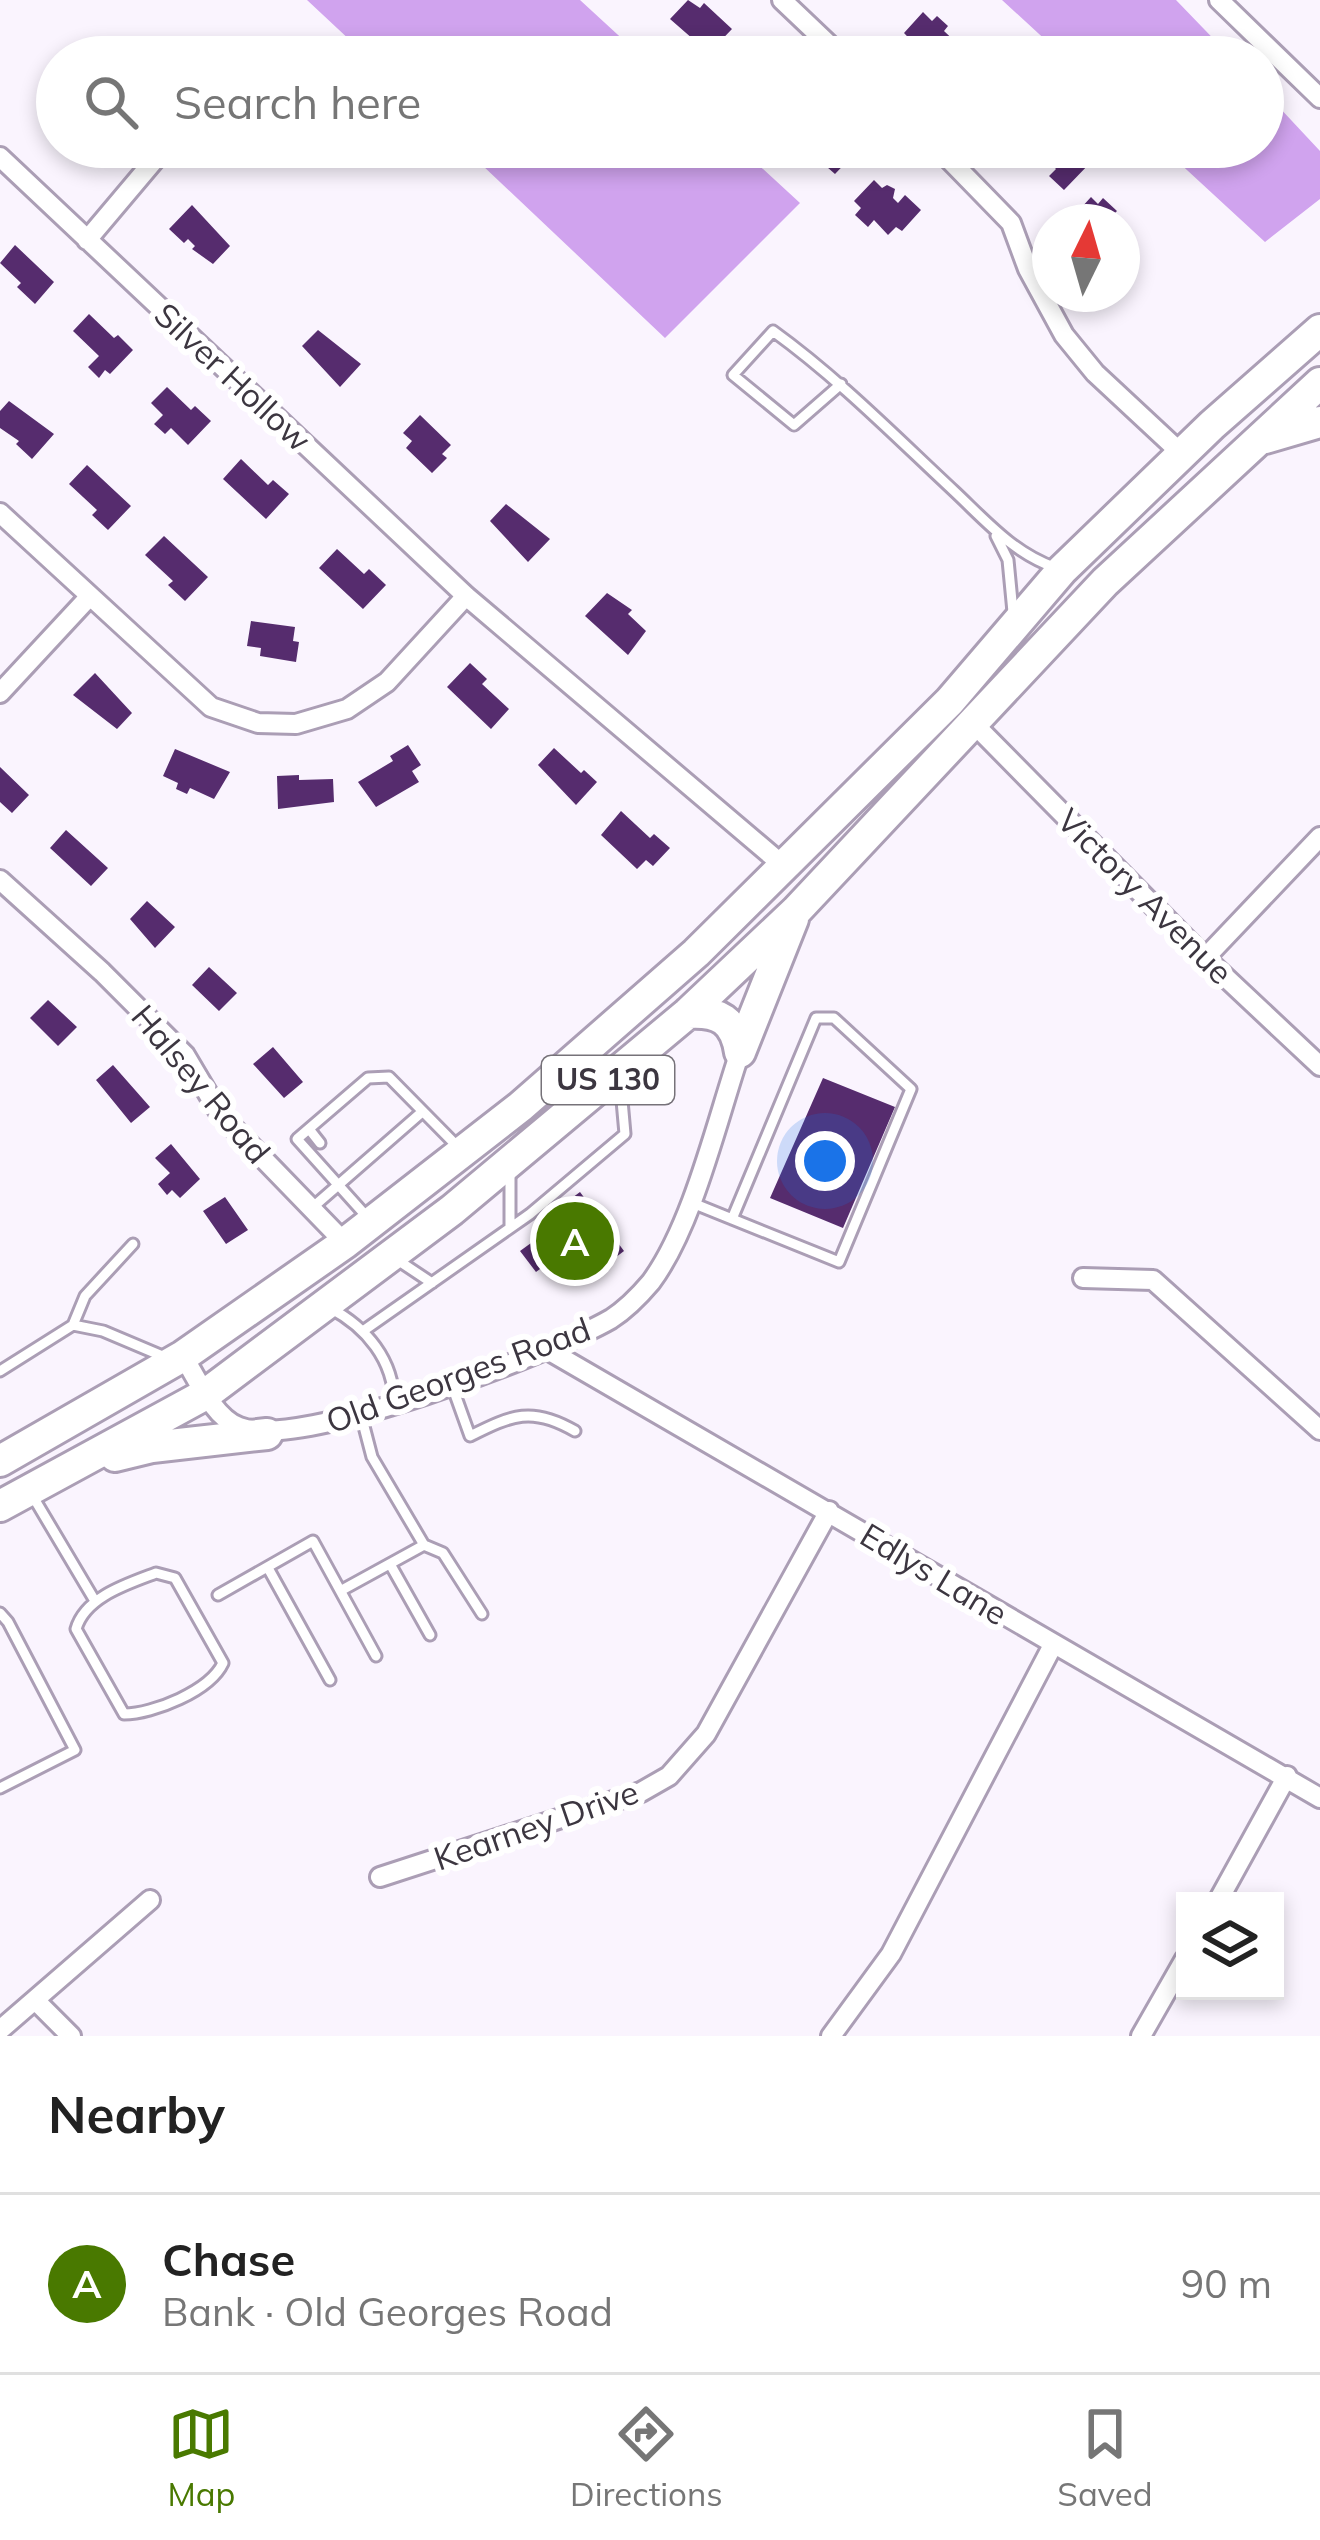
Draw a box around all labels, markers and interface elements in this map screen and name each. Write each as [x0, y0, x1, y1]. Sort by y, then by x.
search box [36, 36, 1284, 168]
icon: search [78, 69, 144, 135]
text: Search here [174, 74, 421, 130]
north arrow [1032, 204, 1140, 312]
street label: Silver Hollow [147, 294, 320, 460]
street label: Victory Avenue [1049, 799, 1242, 992]
street label: Halsey Road [123, 996, 279, 1171]
road number: US 130 [542, 1056, 674, 1104]
your location [795, 1131, 855, 1191]
pin: A [536, 1196, 614, 1286]
street label: Old Georges Road [320, 1308, 596, 1441]
street label: Edlys Lane [853, 1514, 1015, 1633]
street label: Kearney Drive [428, 1770, 643, 1879]
map controls [1176, 1892, 1284, 2000]
button: layers [1176, 1892, 1284, 2000]
text: Nearby [48, 2082, 225, 2146]
text: Chase [162, 2231, 295, 2287]
text: A [72, 2259, 102, 2308]
text: 90 m [1181, 2259, 1272, 2308]
text: Bank · Old Georges Road [162, 2287, 613, 2336]
tab: Map [167, 2401, 235, 2514]
tab: Directions [570, 2401, 723, 2514]
tab: Saved [1057, 2401, 1153, 2514]

